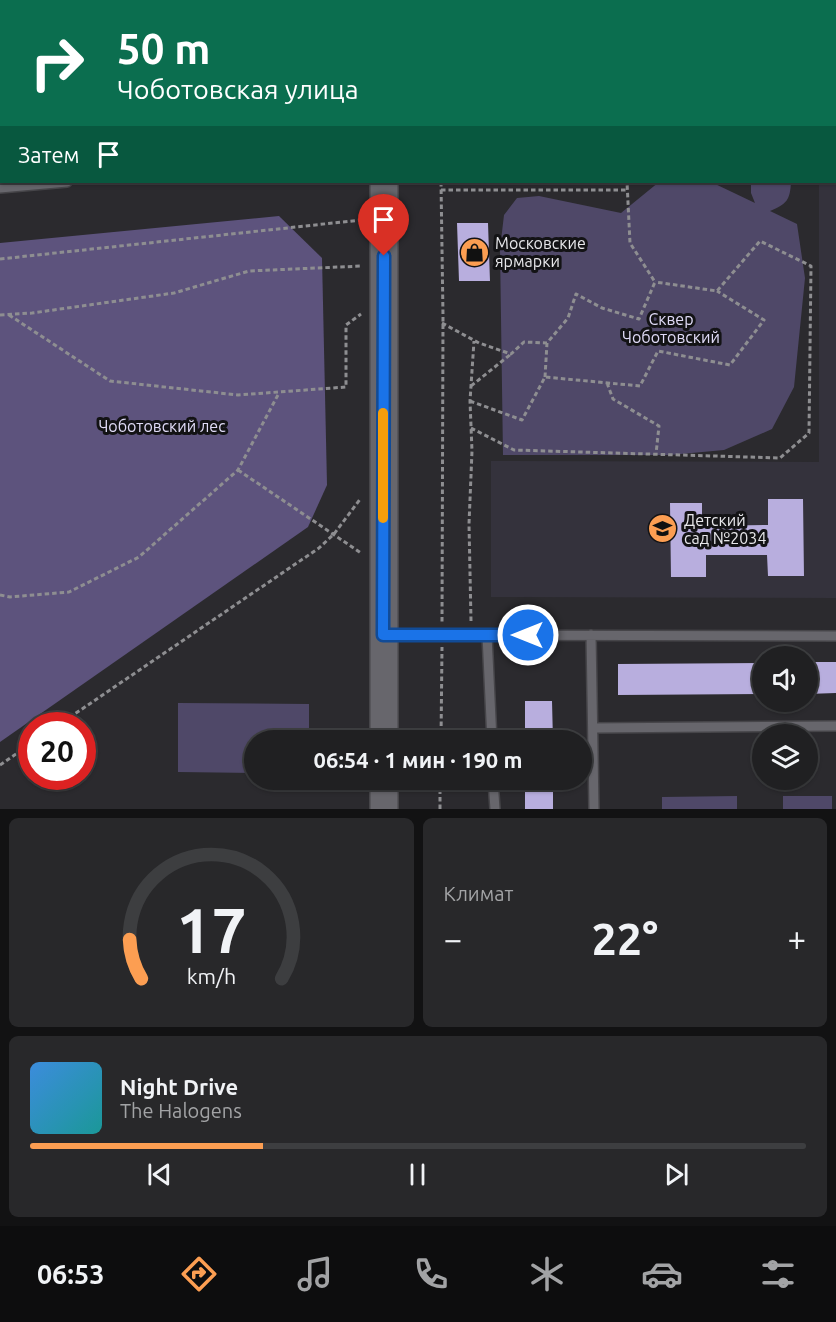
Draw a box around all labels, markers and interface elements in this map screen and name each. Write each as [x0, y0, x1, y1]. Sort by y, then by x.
icon: right [18, 24, 96, 102]
text: 50 m [117, 25, 211, 72]
text: Чоботовская улица [117, 74, 359, 104]
icon: arrive [92, 138, 125, 171]
text: Затем [18, 142, 80, 167]
pin [358, 194, 409, 256]
icon: arrive [367, 203, 400, 236]
place label: Московские ярмарки [495, 234, 586, 270]
shop icon: Московские ярмарки [458, 236, 490, 268]
park label: Сквер Чоботовский [622, 310, 720, 346]
park label: Чоботовский лес [98, 417, 226, 435]
place label: Детский сад №2034 [684, 511, 766, 547]
school or university icon: Детский сад №2034 [647, 513, 679, 545]
position arrow [496, 603, 560, 667]
map controls [752, 646, 818, 790]
button: sound [752, 646, 818, 712]
speed limit sign: 20 [18, 712, 96, 790]
button: layers [752, 724, 818, 790]
text: 06:54 · 1 мин · 190 m [314, 747, 522, 772]
text: Климат [444, 882, 513, 905]
text: 17 [176, 895, 246, 965]
text: 22° [591, 913, 658, 964]
text: − [444, 920, 462, 957]
text: + [787, 920, 806, 957]
text: km/h [186, 965, 236, 989]
text: Night Drive [120, 1074, 238, 1099]
text: The Halogens [120, 1099, 242, 1122]
icon: previous [143, 1158, 176, 1191]
icon: pause [401, 1158, 434, 1191]
icon: next [660, 1158, 693, 1191]
icon: directions [178, 1253, 220, 1295]
icon: music [294, 1253, 336, 1295]
icon: phone [410, 1253, 452, 1295]
icon: climate [526, 1253, 568, 1295]
icon: car [641, 1253, 683, 1295]
icon: filters [757, 1253, 799, 1295]
text: 06:53 [37, 1259, 104, 1289]

